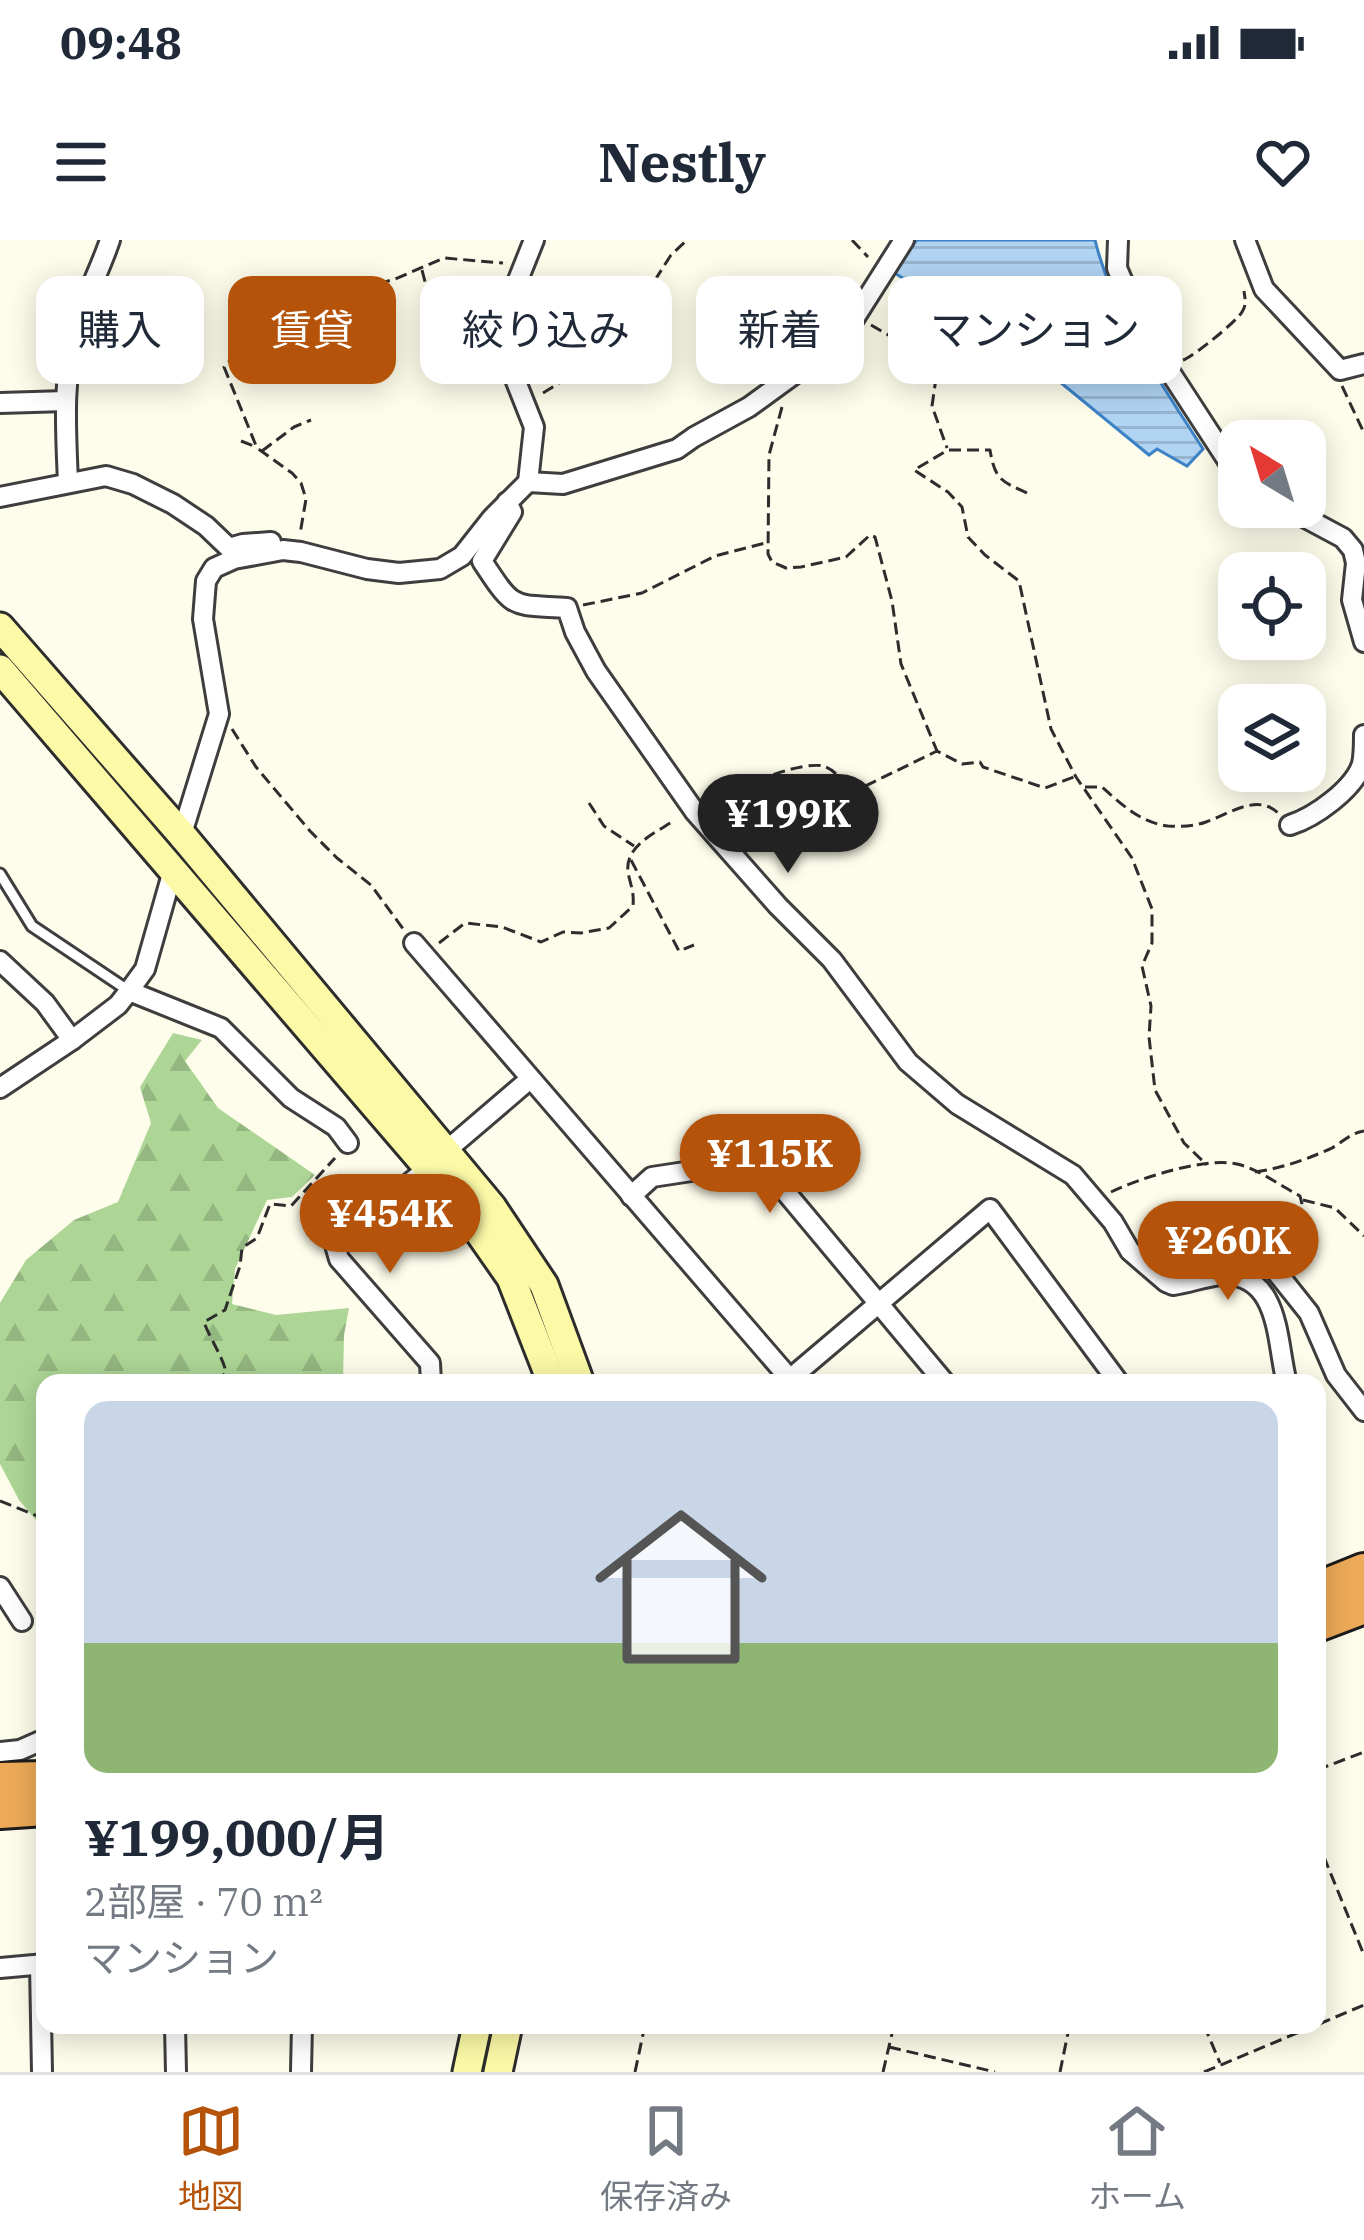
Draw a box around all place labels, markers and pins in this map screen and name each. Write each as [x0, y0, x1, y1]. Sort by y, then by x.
pin: ¥199K [704, 774, 872, 876]
pin: ¥115K [686, 1114, 854, 1216]
pin: ¥454K [306, 1174, 474, 1276]
pin: ¥260K [1144, 1201, 1312, 1303]

